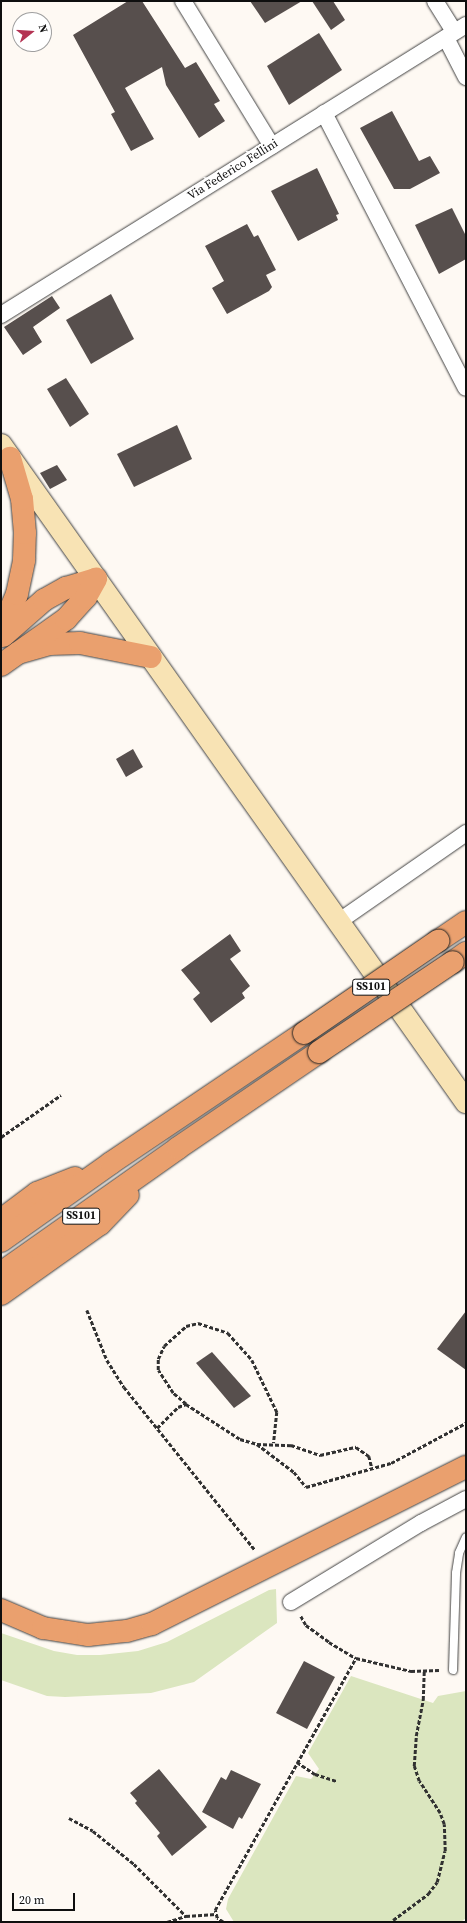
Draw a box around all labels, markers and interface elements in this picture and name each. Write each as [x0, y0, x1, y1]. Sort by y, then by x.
north arrow [12, 12, 52, 52]
text: N [35, 23, 51, 35]
street label: Via Federico Fellini [185, 136, 281, 204]
road number: SS101 [352, 978, 390, 996]
road number: SS101 [62, 1207, 100, 1225]
scale bar [14, 1885, 77, 1911]
text: 20 m [19, 1892, 45, 1908]

